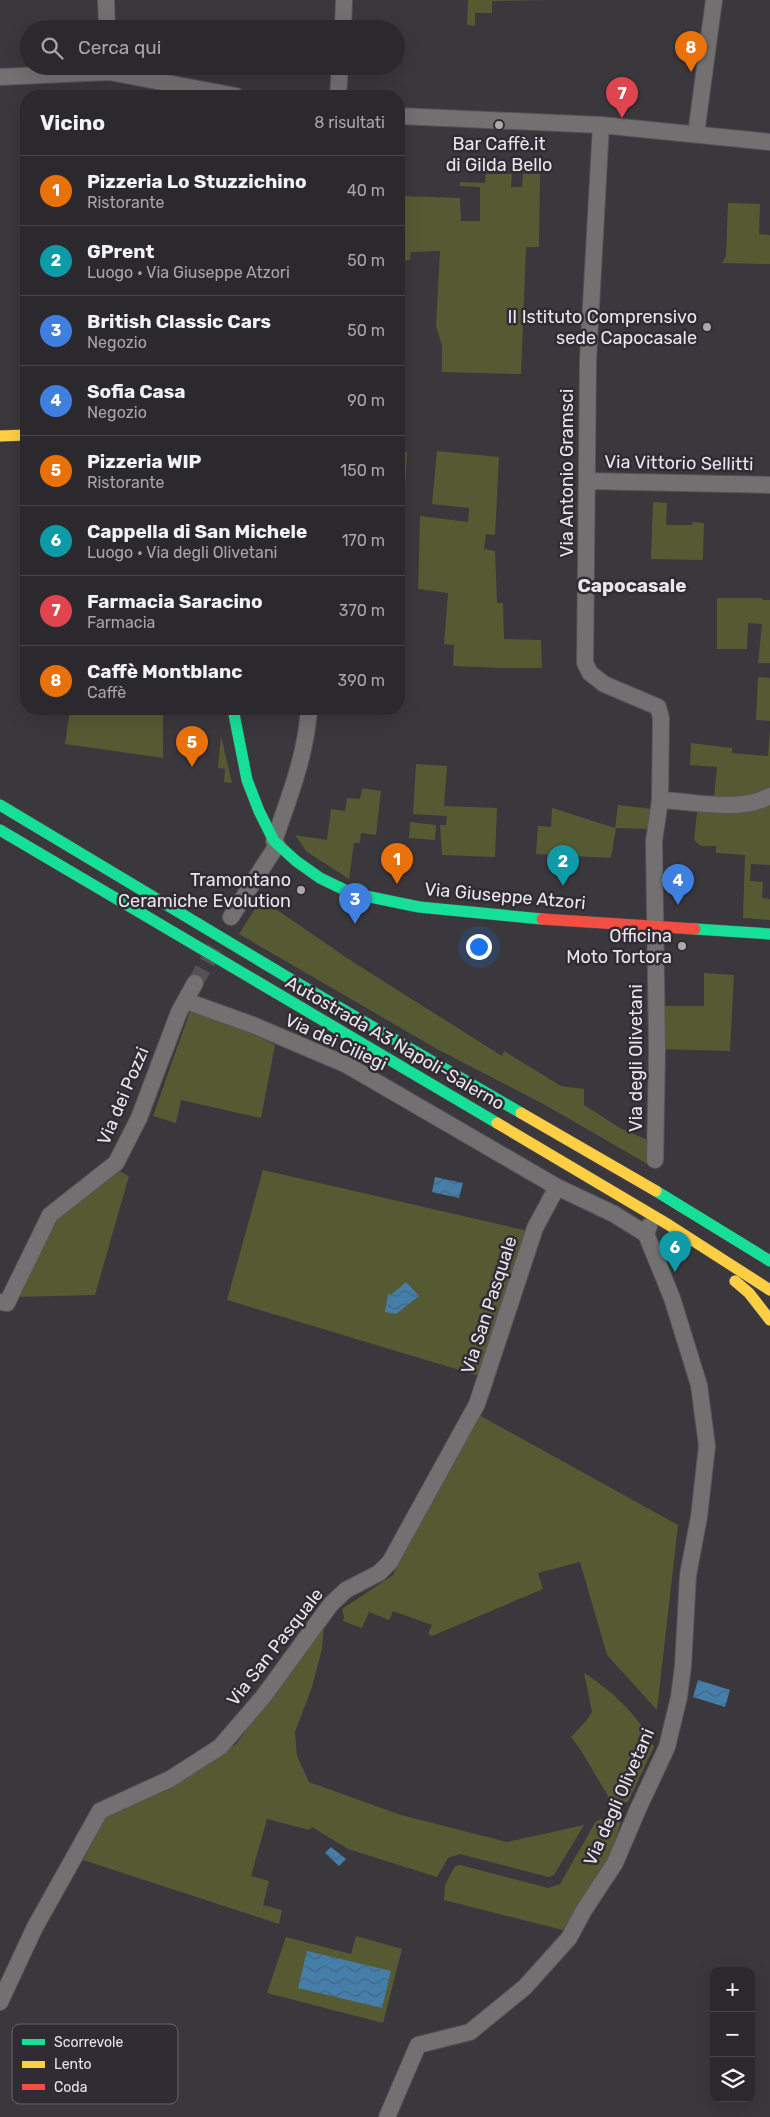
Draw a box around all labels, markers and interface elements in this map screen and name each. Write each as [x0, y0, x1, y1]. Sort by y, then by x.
search box [20, 20, 405, 75]
pin: 8 [675, 31, 707, 72]
icon: search [38, 34, 66, 62]
text: Cerca qui [78, 36, 161, 59]
pin: 7 [606, 77, 638, 118]
text: Vicino [40, 110, 105, 135]
text: 8 risultati [314, 113, 385, 132]
marker: Bar Caffè.it di Gilda Bello [493, 119, 505, 131]
place label: Bar Caffè.it di Gilda Bello [446, 133, 552, 176]
text: Pizzeria Lo Stuzzichino [87, 170, 307, 193]
text: 1 [52, 181, 60, 200]
text: 40 m [347, 181, 385, 200]
text: Ristorante [87, 193, 165, 212]
text: GPrent [87, 240, 154, 263]
text: 2 [51, 251, 61, 270]
text: 50 m [347, 251, 385, 270]
text: Luogo · Via Giuseppe Atzori [87, 263, 290, 282]
place label: II Istituto Comprensivo sede Capocasale [507, 306, 697, 349]
text: British Classic Cars [87, 310, 271, 333]
text: 3 [51, 321, 61, 340]
text: 50 m [347, 321, 385, 340]
marker: II Istituto Comprensivo sede Capocasale [701, 321, 713, 333]
text: Negozio [87, 333, 147, 352]
text: Sofia Casa [87, 380, 185, 403]
street label: Via Antonio Gramsci [556, 389, 578, 557]
text: 4 [51, 391, 61, 410]
text: 90 m [347, 391, 385, 410]
text: Negozio [87, 403, 147, 422]
text: Pizzeria WIP [87, 450, 201, 473]
street label: Via Vittorio Sellitti [604, 451, 754, 475]
text: 5 [51, 461, 61, 480]
text: 150 m [340, 461, 385, 480]
text: Ristorante [87, 473, 165, 492]
text: Cappella di San Michele [87, 520, 307, 543]
text: 6 [51, 531, 61, 550]
text: 170 m [342, 531, 385, 550]
text: Luogo · Via degli Olivetani [87, 543, 277, 562]
district label: Capocasale [577, 574, 687, 597]
text: Farmacia Saracino [87, 590, 263, 613]
text: 7 [51, 601, 61, 620]
text: 370 m [339, 601, 385, 620]
text: Farmacia [87, 613, 155, 632]
text: Caffè Montblanc [87, 660, 242, 683]
text: 8 [51, 671, 61, 690]
text: 390 m [338, 671, 385, 690]
text: Caffè [87, 683, 126, 702]
pin: 5 [176, 726, 208, 767]
pin: 1 [381, 843, 413, 884]
pin: 2 [547, 845, 579, 886]
pin: 4 [662, 864, 694, 905]
place label: Tramontano Ceramiche Evolution [118, 869, 291, 912]
street label: Via Giuseppe Atzori [423, 878, 587, 914]
pin: 3 [339, 883, 371, 924]
marker: Tramontano Ceramiche Evolution [295, 884, 307, 896]
place label: Officina Moto Tortora [566, 925, 672, 968]
your location [466, 934, 492, 960]
marker: Officina Moto Tortora [676, 940, 688, 952]
street label: Autostrada A3 Napoli-Salerno [282, 971, 508, 1115]
street label: Via degli Olivetani [625, 984, 647, 1132]
street label: Via dei Ciliegi [281, 1009, 391, 1075]
street label: Via dei Pozzi [92, 1044, 154, 1148]
pin: 6 [659, 1231, 691, 1272]
street label: Via San Pasquale [456, 1233, 522, 1377]
street label: Via San Pasquale [222, 1584, 328, 1710]
street label: Via degli Olivetani [579, 1725, 659, 1869]
map controls [710, 1967, 755, 2102]
button: + [710, 1967, 755, 2012]
button: − [710, 2012, 755, 2057]
legend [12, 2024, 178, 2104]
text: Scorrevole [54, 2034, 123, 2051]
text: Lento [54, 2056, 91, 2073]
button: layers [710, 2057, 755, 2102]
text: Coda [54, 2079, 87, 2096]

